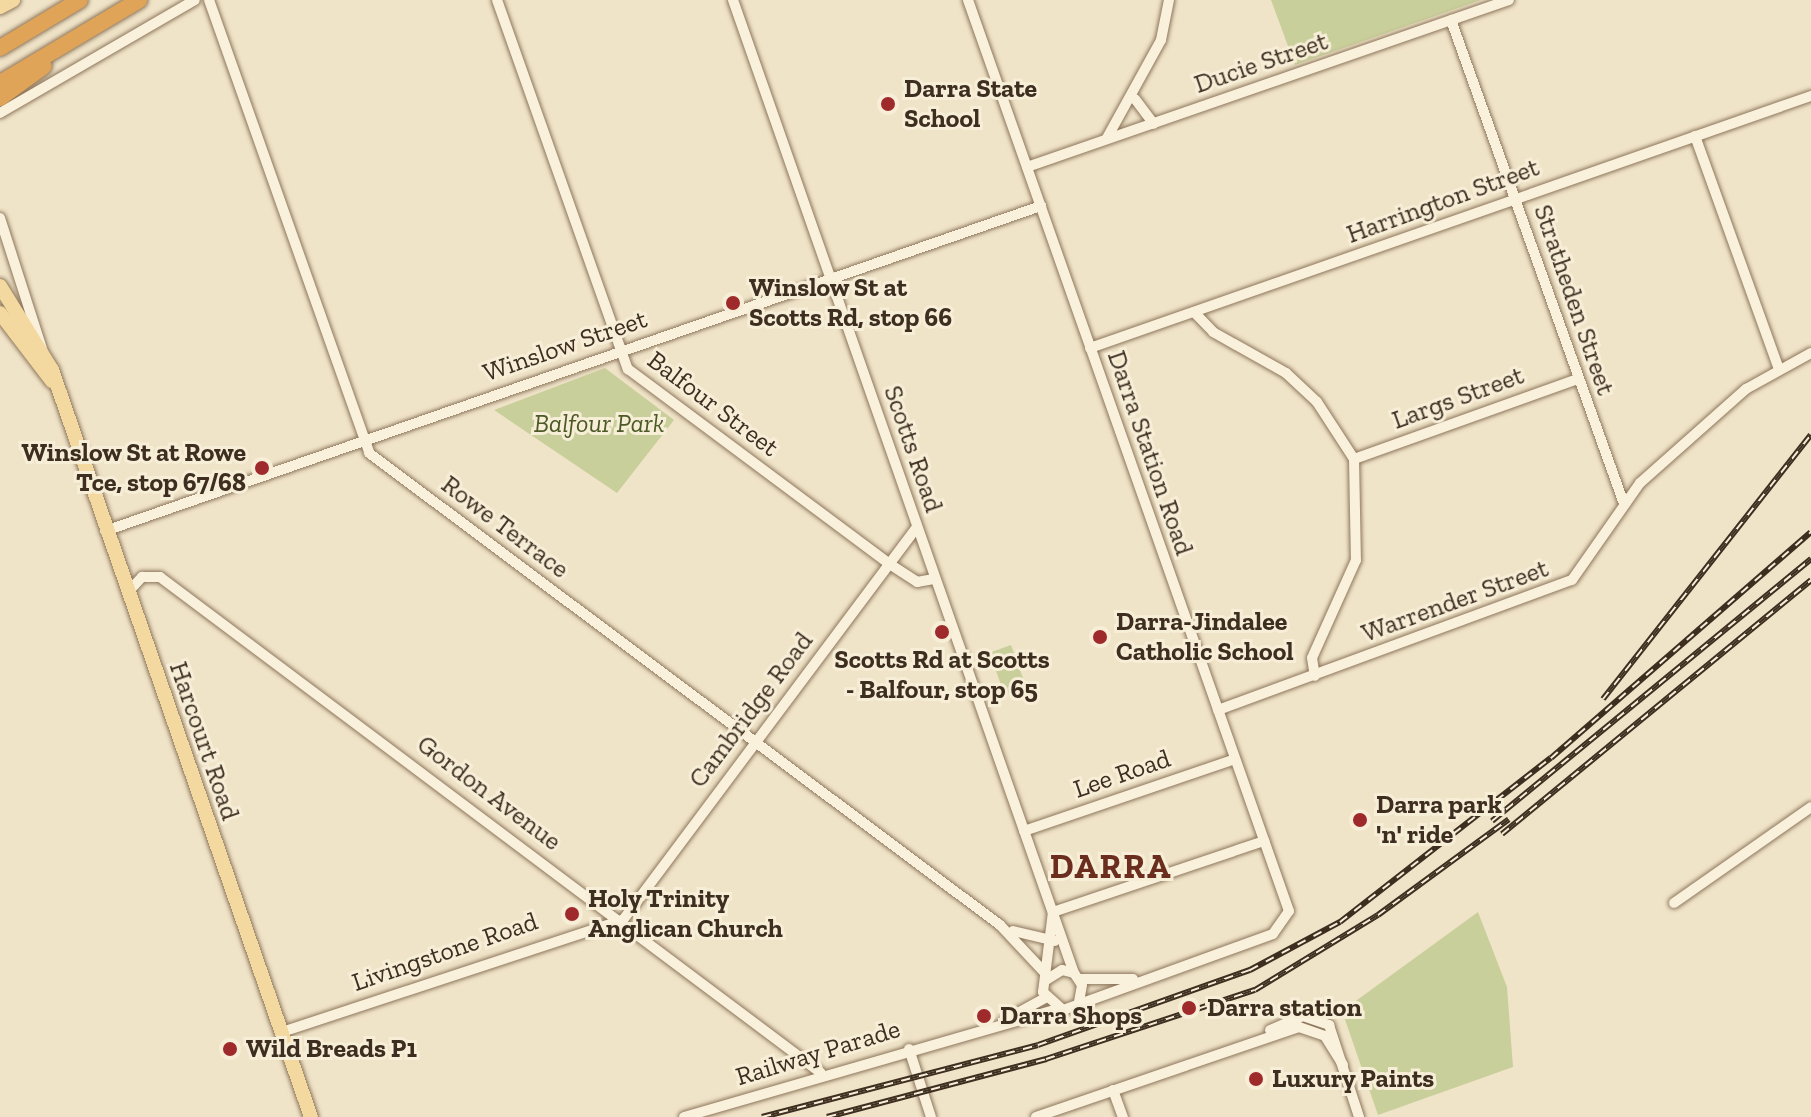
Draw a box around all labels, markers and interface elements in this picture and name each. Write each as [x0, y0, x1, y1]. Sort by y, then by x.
street label: Ducie Street [1190, 26, 1332, 100]
place label: Darra State School [904, 73, 1037, 134]
marker: Darra State School [879, 95, 897, 113]
street label: Harrington Street [1343, 152, 1543, 250]
street label: Stratheden Street [1527, 201, 1621, 399]
place label: Winslow St at Scotts Rd, stop 66 [749, 272, 952, 334]
marker: Winslow St at Scotts Rd, stop 66 [724, 294, 742, 312]
street label: Winslow Street [479, 303, 651, 389]
street label: Balfour Street [641, 344, 785, 464]
street label: Darra Station Road [1100, 347, 1200, 559]
street label: Largs Street [1388, 360, 1528, 436]
street label: Scotts Road [877, 382, 949, 516]
park label: Balfour Park [534, 408, 664, 440]
place label: Winslow St at Rowe Tce, stop 67/68 [21, 437, 246, 498]
marker: Winslow St at Rowe Tce, stop 67/68 [253, 459, 271, 477]
street label: Rowe Terrace [435, 469, 575, 585]
street label: Warrender Street [1357, 553, 1553, 649]
place label: Darra-Jindalee Catholic School [1116, 606, 1294, 668]
marker: Scotts Rd at Scotts - Balfour, stop 65 [933, 623, 951, 641]
street label: Cambridge Road [682, 626, 820, 794]
marker: Darra-Jindalee Catholic School [1091, 628, 1109, 646]
place label: Scotts Rd at Scotts - Balfour, stop 65 [834, 644, 1050, 706]
street label: Harcourt Road [162, 658, 246, 824]
street label: Gordon Avenue [411, 728, 567, 858]
street label: Lee Road [1069, 743, 1175, 805]
place label: Darra park 'n' ride [1376, 789, 1502, 850]
marker: Darra park 'n' ride [1351, 811, 1369, 829]
district label: DARRA [1050, 847, 1172, 887]
place label: Holy Trinity Anglican Church [588, 883, 783, 944]
marker: Holy Trinity Anglican Church [563, 905, 581, 923]
street label: Livingstone Road [348, 906, 542, 998]
place label: Darra station [1207, 992, 1362, 1024]
marker: Darra station [1178, 997, 1200, 1019]
place label: Darra Shops [1000, 1000, 1142, 1032]
marker: Darra Shops [975, 1007, 993, 1025]
street label: Railway Parade [732, 1013, 904, 1093]
place label: Wild Breads P1 [246, 1033, 417, 1065]
marker: Wild Breads P1 [221, 1040, 239, 1058]
place label: Luxury Paints [1272, 1063, 1435, 1095]
marker: Luxury Paints [1247, 1070, 1265, 1088]

